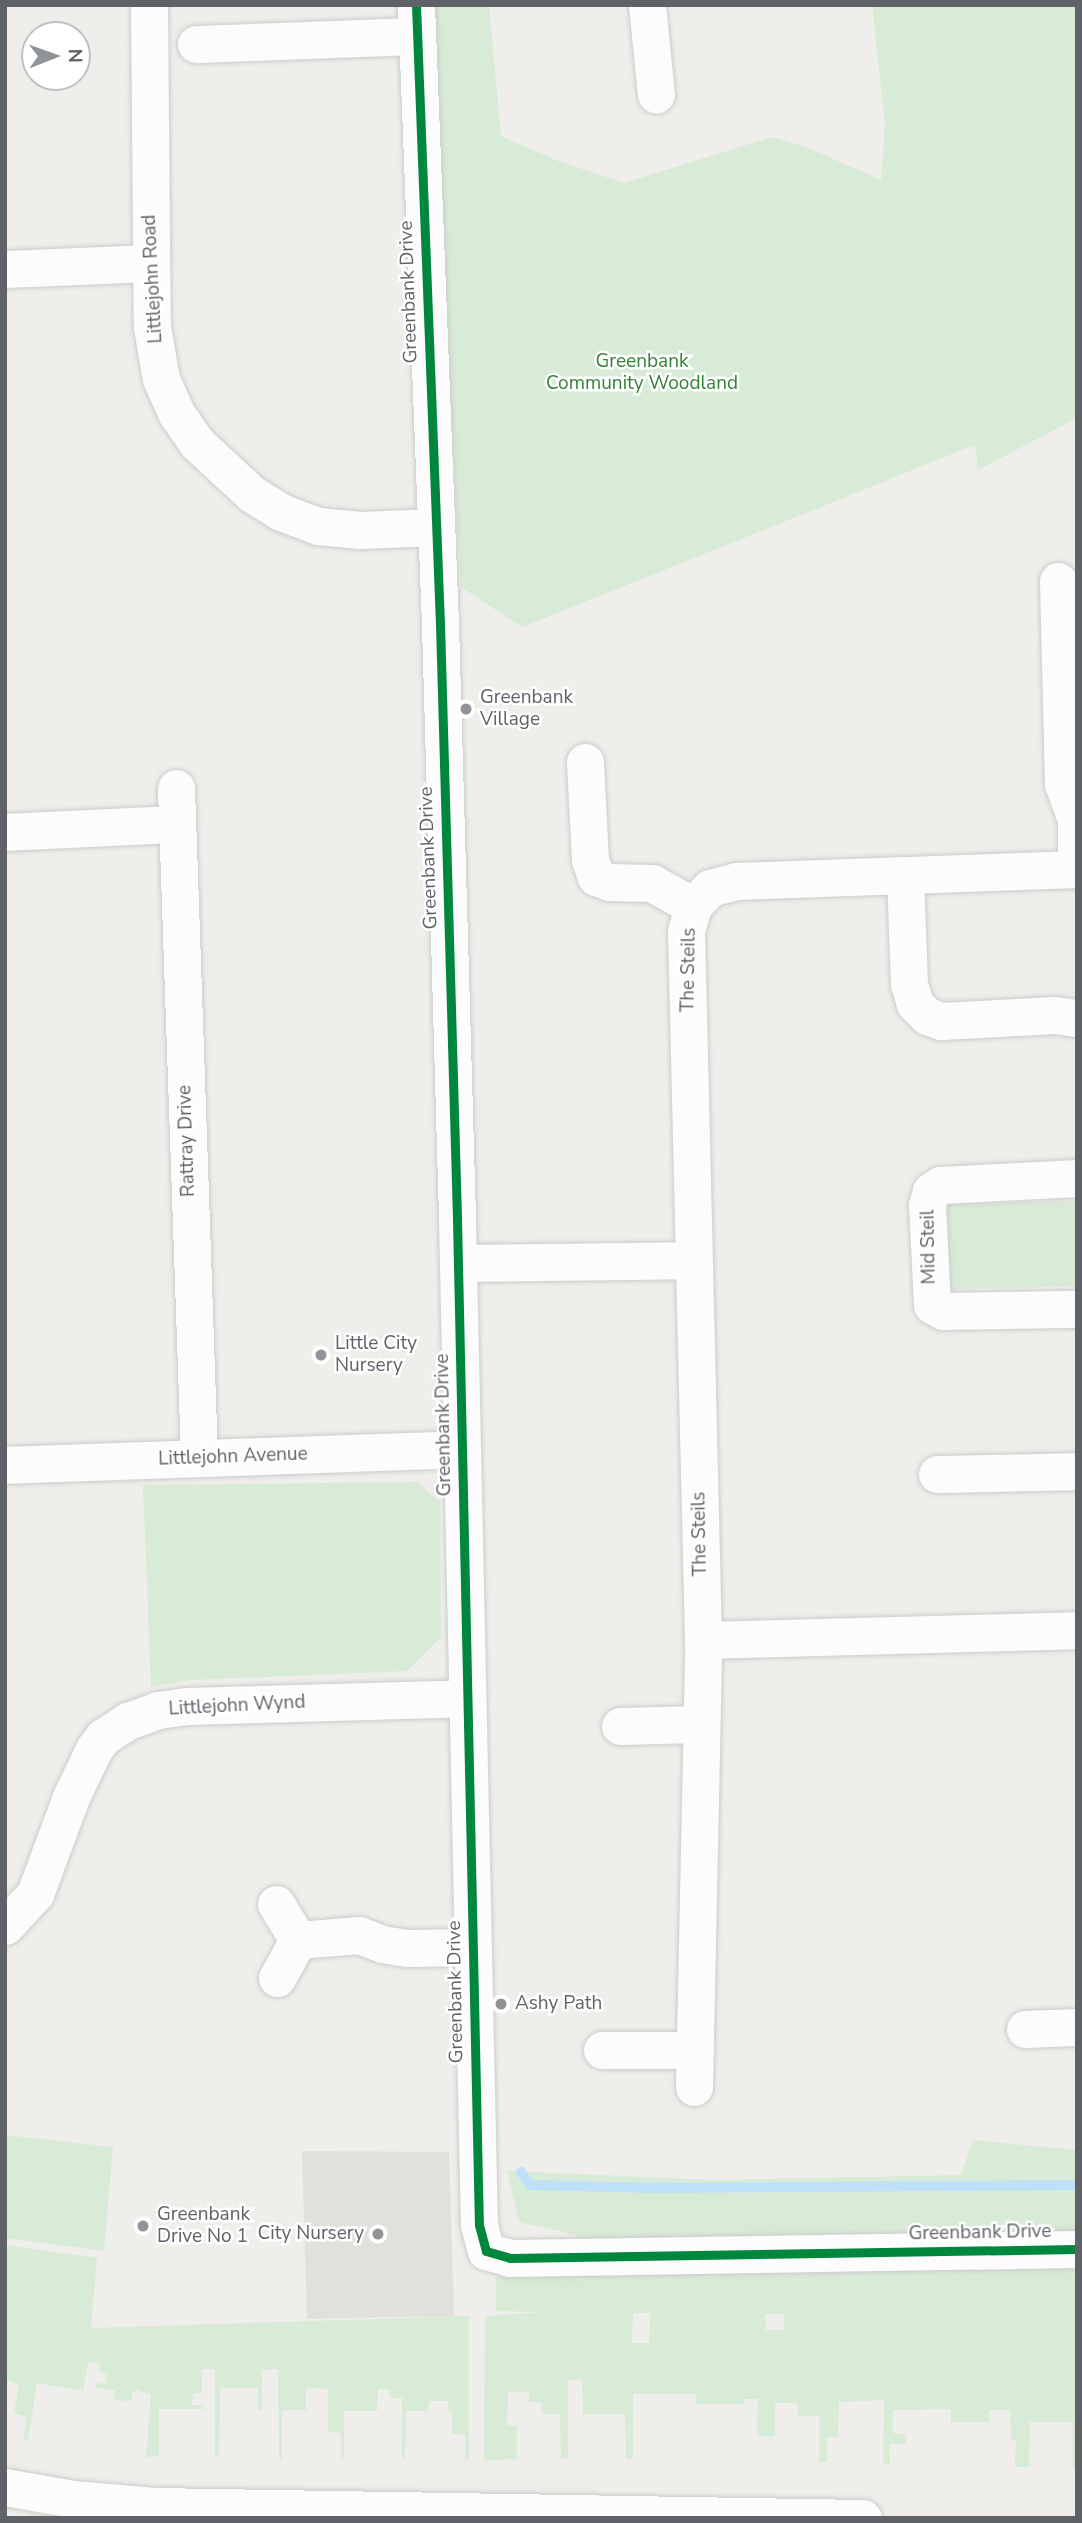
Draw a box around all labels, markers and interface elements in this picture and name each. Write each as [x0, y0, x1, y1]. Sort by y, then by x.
north arrow [21, 21, 91, 91]
text: N [62, 48, 88, 63]
street label: Littlejohn Road [138, 214, 168, 344]
street label: Greenbank Drive [395, 220, 423, 364]
park label: Greenbank Community Woodland [546, 351, 738, 395]
place label: Greenbank Village [480, 687, 573, 731]
marker: Greenbank Village [458, 701, 474, 717]
street label: Greenbank Drive [415, 786, 443, 930]
street label: The Steils [677, 928, 701, 1012]
street label: Rattray Drive [174, 1085, 200, 1197]
street label: Mid Steil [917, 1209, 941, 1285]
place label: Little City Nursery [335, 1333, 417, 1377]
marker: Little City Nursery [313, 1347, 329, 1363]
street label: Greenbank Drive [431, 1353, 457, 1497]
street label: Littlejohn Avenue [158, 1443, 308, 1471]
street label: The Steils [688, 1492, 712, 1576]
street label: Littlejohn Wynd [168, 1691, 306, 1721]
street label: Greenbank Drive [443, 1920, 469, 2064]
place label: Ashy Path [515, 1993, 602, 2015]
marker: Ashy Path [493, 1996, 509, 2012]
place label: Greenbank Drive No 1 [157, 2204, 250, 2248]
marker: Greenbank Drive No 1 [135, 2218, 151, 2234]
street label: Greenbank Drive [908, 2220, 1052, 2246]
place label: City Nursery [258, 2223, 364, 2245]
marker: City Nursery [370, 2226, 386, 2242]

